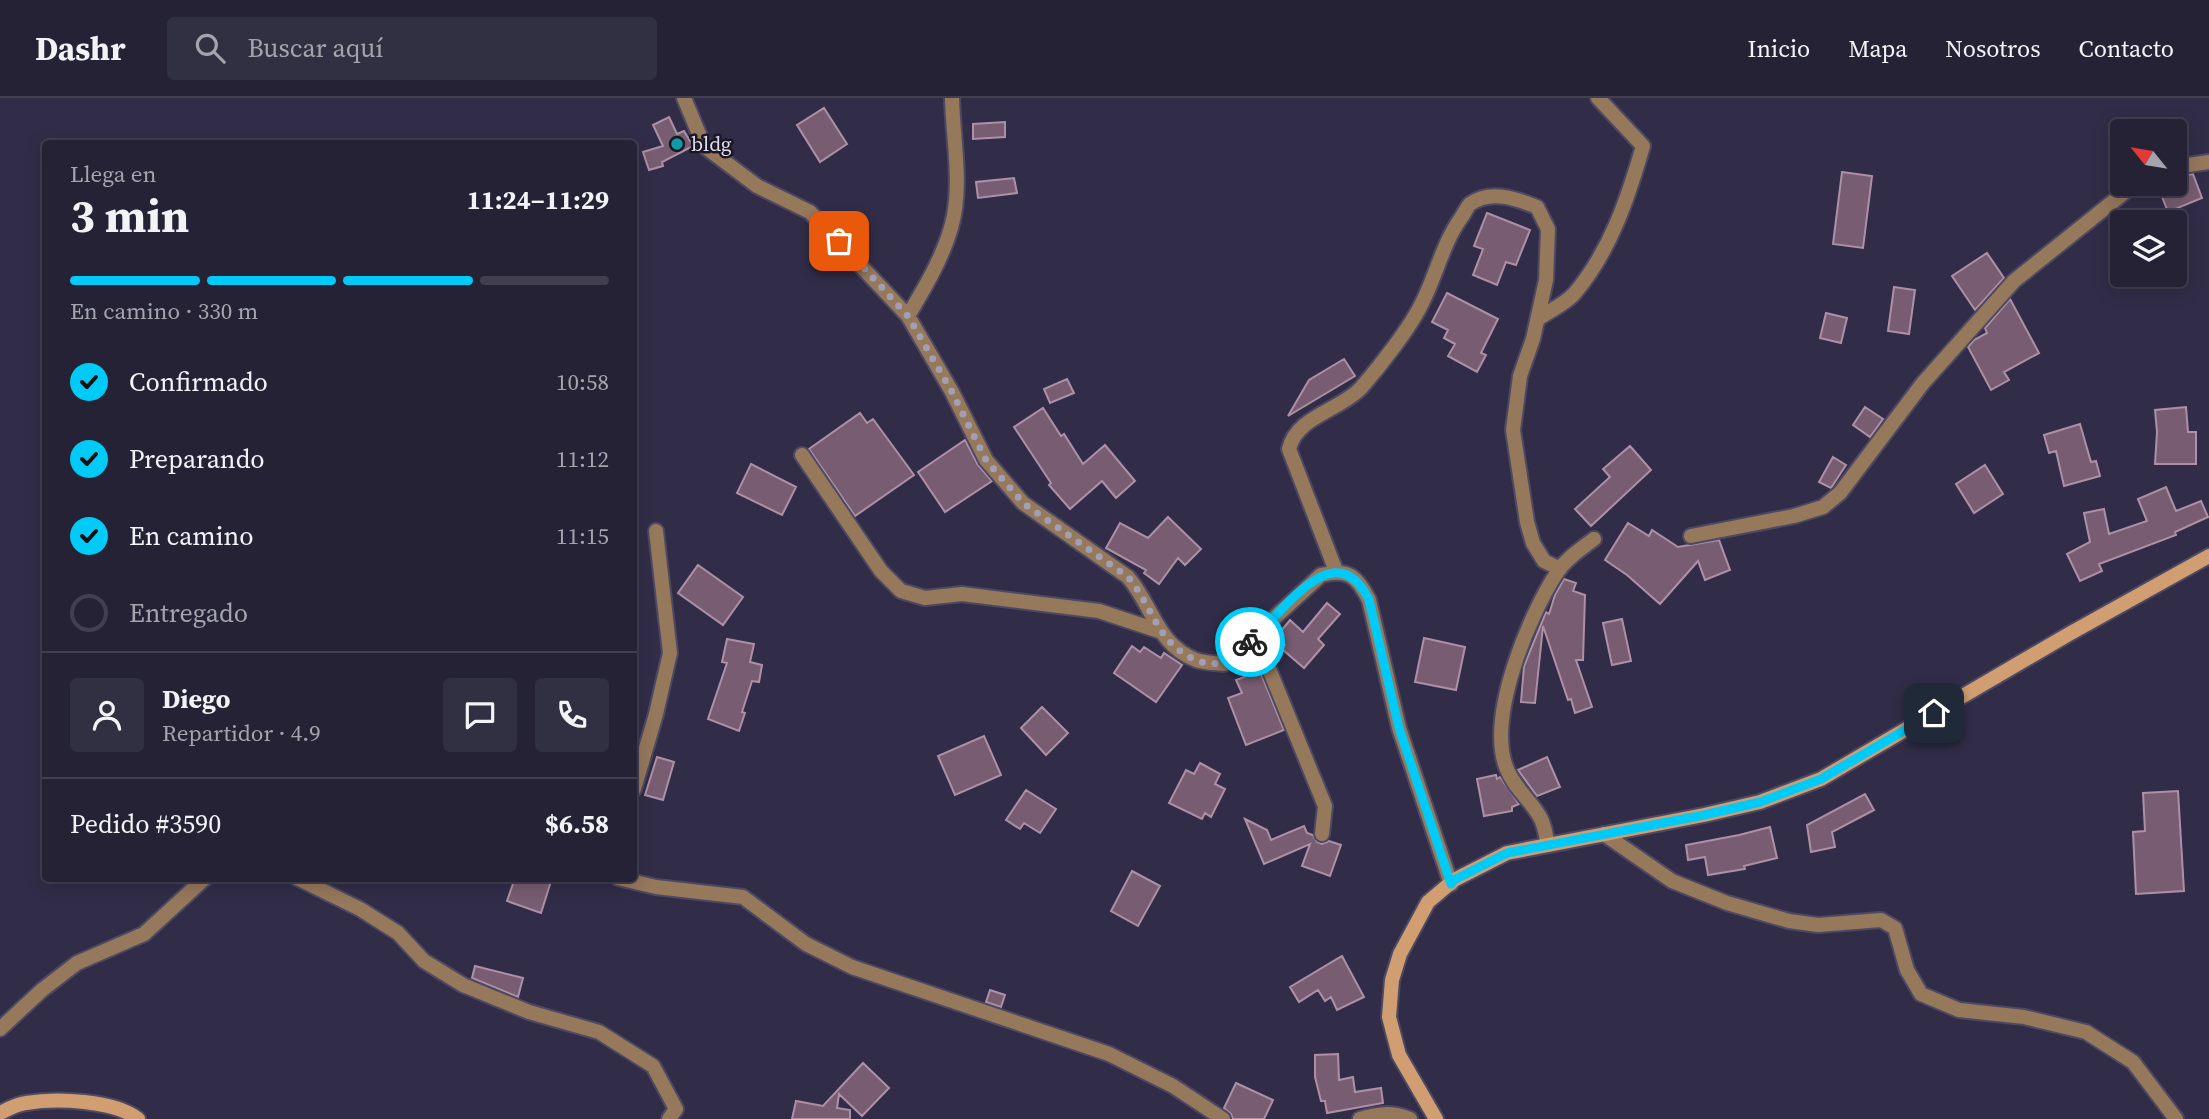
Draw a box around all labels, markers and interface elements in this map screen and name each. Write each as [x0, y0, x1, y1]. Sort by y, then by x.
search box [167, 17, 657, 80]
text: Dashr [35, 26, 125, 71]
icon: search [191, 29, 229, 67]
text: Buscar aquí [247, 30, 383, 66]
text: Inicio [1748, 32, 1810, 65]
text: Mapa [1848, 32, 1907, 65]
text: Nosotros [1945, 32, 2041, 65]
text: Contacto [2079, 32, 2174, 65]
north arrow [2110, 119, 2188, 196]
map controls [2110, 119, 2187, 287]
place label: bldg [691, 129, 732, 158]
marker: bldg [669, 136, 685, 152]
text: Llega en [70, 158, 156, 190]
text: 11:24–11:29 [467, 182, 609, 218]
text: 3 min [70, 184, 189, 247]
button: layers [2110, 210, 2187, 287]
pin [809, 211, 869, 271]
icon: bag [820, 222, 858, 260]
text: En camino · 330 m [70, 295, 258, 327]
icon: check [70, 363, 108, 401]
text: Confirmado [129, 364, 268, 400]
text: 10:58 [556, 366, 609, 398]
icon: check [70, 440, 108, 478]
text: Preparando [129, 441, 265, 477]
text: 11:12 [556, 443, 609, 475]
icon: check [70, 517, 108, 555]
text: En camino [129, 518, 254, 554]
text: 11:15 [556, 520, 609, 552]
text: Entregado [129, 595, 248, 631]
courier [1215, 607, 1285, 677]
icon: bike [1231, 623, 1269, 661]
button: person [70, 678, 144, 752]
button: chat [443, 678, 517, 752]
button: phone [535, 678, 609, 752]
text: Diego [162, 681, 230, 717]
pin [1904, 683, 1964, 743]
icon: home [1915, 694, 1953, 732]
text: Repartidor · 4.9 [162, 717, 321, 749]
text: Pedido #3590 [70, 806, 221, 842]
text: $6.58 [545, 806, 609, 842]

